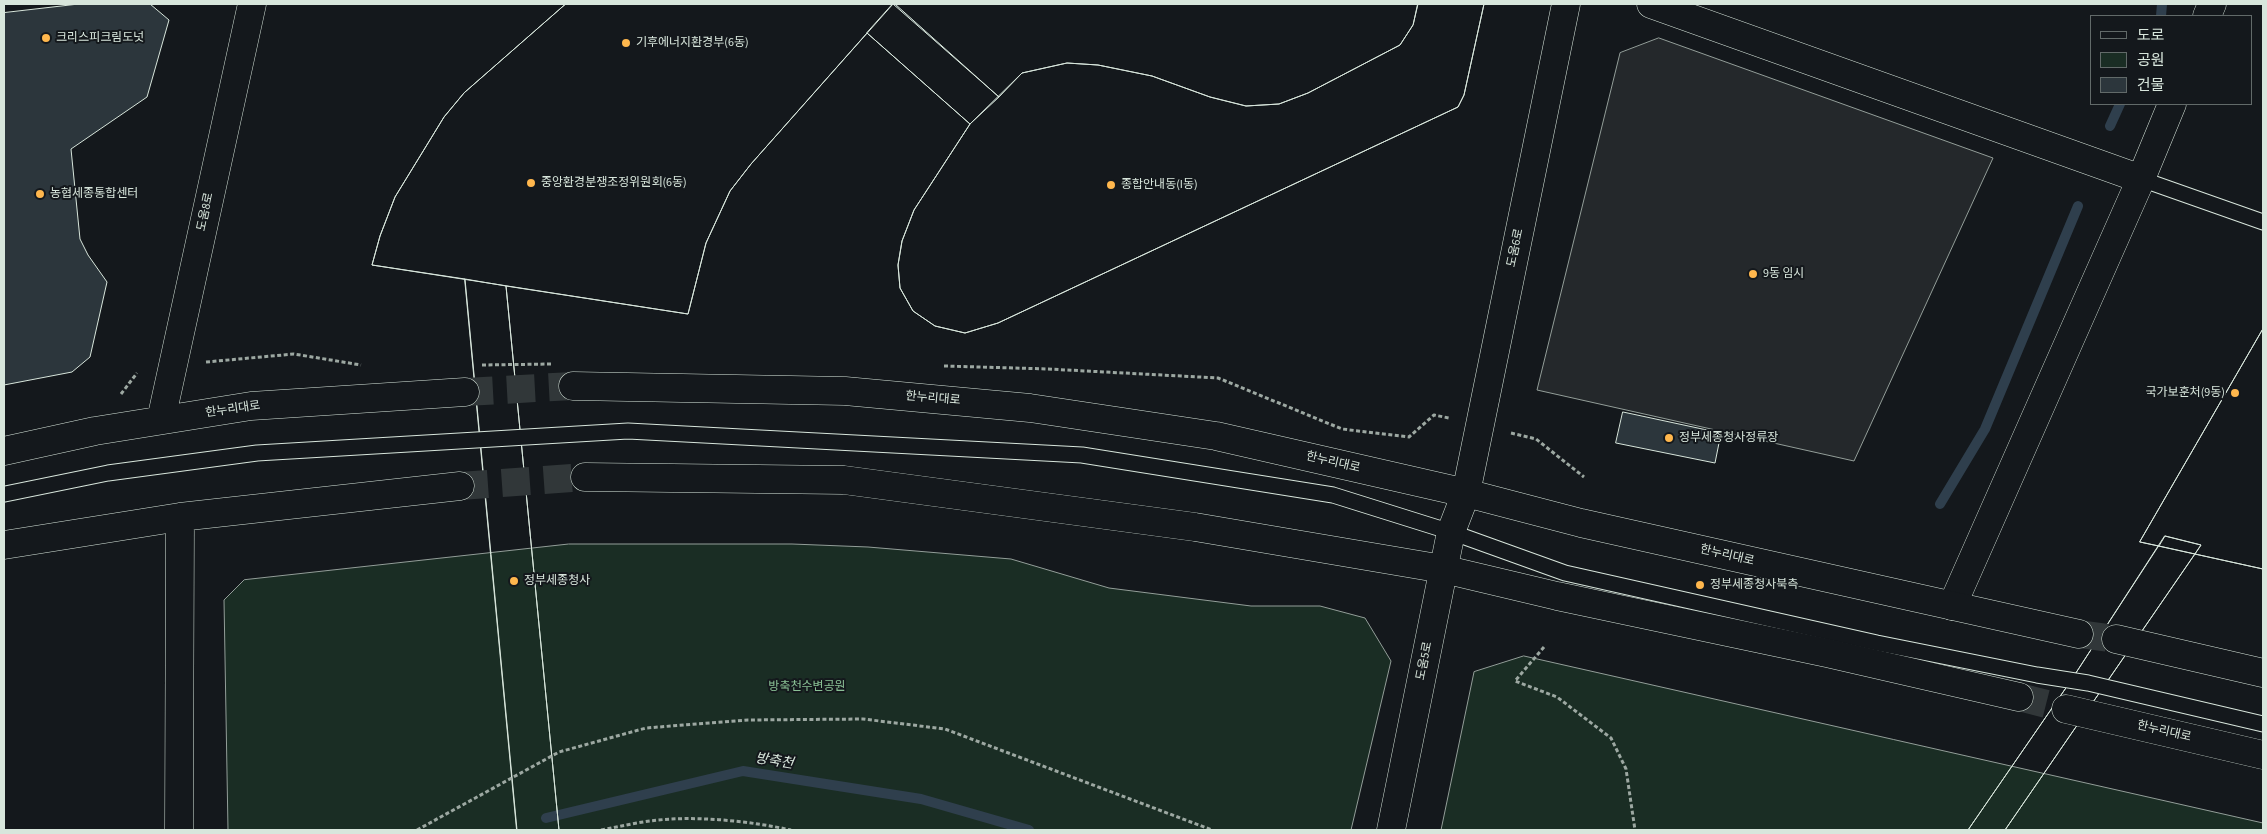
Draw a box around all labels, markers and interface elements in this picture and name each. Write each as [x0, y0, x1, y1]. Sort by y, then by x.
legend [2090, 15, 2252, 105]
text: 도로 [2137, 25, 2165, 46]
place label: 크리스피크림도넛 [56, 31, 144, 45]
marker: 크리스피크림도넛 [40, 32, 52, 44]
place label: 기후에너지환경부(6동) [636, 36, 749, 50]
marker: 기후에너지환경부(6동) [620, 37, 632, 49]
text: 공원 [2137, 50, 2165, 71]
text: 건물 [2137, 75, 2165, 96]
place label: 중앙환경분쟁조정위원회(6동) [541, 176, 687, 190]
marker: 중앙환경분쟁조정위원회(6동) [525, 177, 537, 189]
place label: 종합안내동(I동) [1121, 178, 1198, 192]
marker: 종합안내동(I동) [1105, 179, 1117, 191]
place label: 농협세종통합센터 [50, 187, 138, 201]
marker: 농협세종통합센터 [34, 188, 46, 200]
street label: 도움8로 [195, 191, 217, 233]
street label: 도움6로 [1505, 227, 1527, 269]
place label: 9동 임시 [1763, 267, 1804, 281]
marker: 9동 임시 [1747, 268, 1759, 280]
place label: 국가보훈처(9동) [2146, 386, 2225, 400]
marker: 국가보훈처(9동) [2229, 387, 2241, 399]
street label: 한누리대로 [905, 389, 961, 409]
street label: 한누리대로 [205, 399, 261, 421]
place label: 정부세종청사정류장 [1679, 431, 1778, 445]
marker: 정부세종청사정류장 [1663, 432, 1675, 444]
street label: 한누리대로 [1304, 450, 1362, 476]
street label: 한누리대로 [1698, 543, 1756, 569]
place label: 정부세종청사 [524, 574, 590, 588]
marker: 정부세종청사 [508, 575, 520, 587]
place label: 정부세종청사북측 [1710, 578, 1798, 592]
marker: 정부세종청사북측 [1694, 579, 1706, 591]
street label: 도움5로 [1414, 640, 1436, 682]
park label: 방축천수변공원 [768, 680, 846, 694]
street label: 한누리대로 [2135, 719, 2193, 745]
water label: 방축천 [754, 751, 794, 773]

